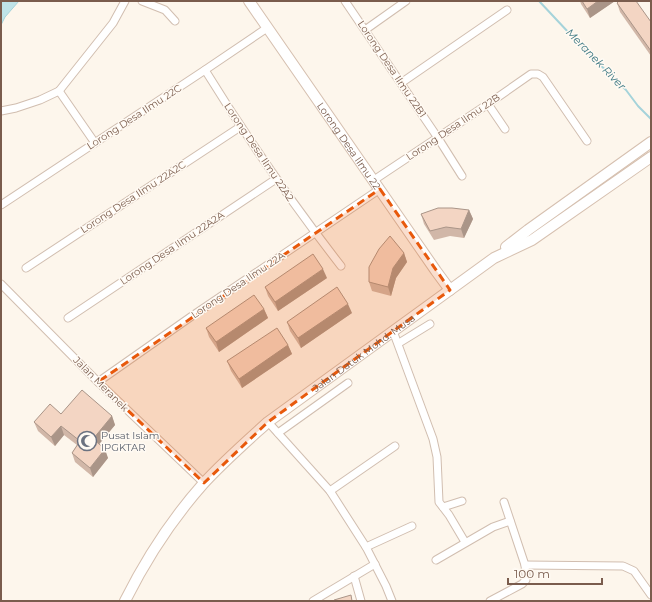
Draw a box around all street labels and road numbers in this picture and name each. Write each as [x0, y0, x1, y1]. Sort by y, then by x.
street label: Lorong Desa Ilmu 22B1 [355, 18, 429, 120]
street label: Lorong Desa Ilmu 22C [84, 82, 184, 152]
street label: Lorong Desa Ilmu 22B [403, 91, 503, 163]
street label: Lorong Desa Ilmu 22A2 [221, 100, 297, 204]
street label: Lorong Desa Ilmu 22 [314, 100, 384, 192]
street label: Lorong Desa Ilmu 22A2C [78, 158, 188, 236]
street label: Lorong Desa Ilmu 22A2A [117, 208, 227, 288]
street label: Lorong Desa Ilmu 22A [189, 248, 288, 321]
street label: Jalan Datuk Mohd. Musa [309, 311, 418, 395]
street label: Jalan Meranek [70, 353, 131, 414]

